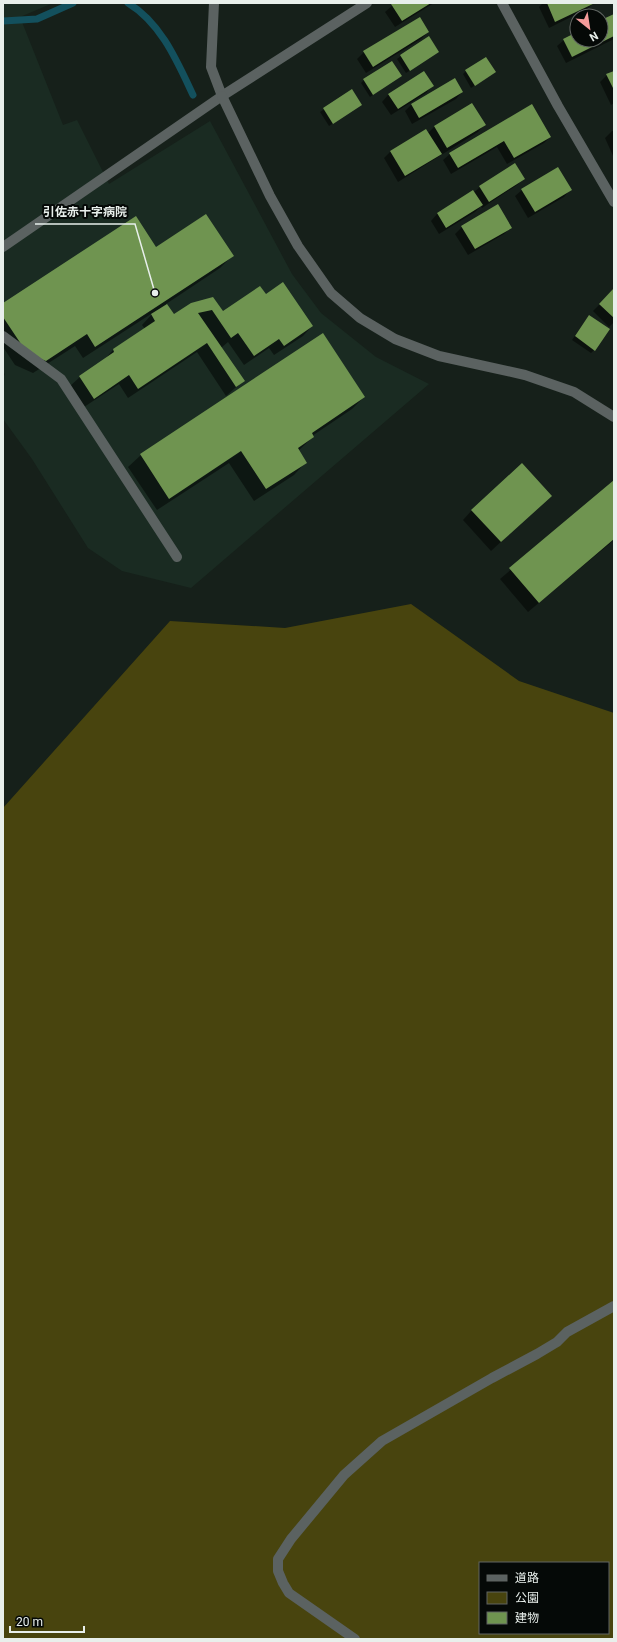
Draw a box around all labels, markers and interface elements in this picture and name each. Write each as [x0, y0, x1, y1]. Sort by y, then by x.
north arrow [569, 8, 609, 48]
text: N [587, 29, 600, 44]
callout: 引佐赤十字病院 [35, 200, 135, 224]
text: 引佐赤十字病院 [43, 205, 127, 219]
legend [479, 1562, 609, 1634]
text: 道路 [515, 1571, 539, 1585]
text: 公園 [515, 1591, 539, 1605]
scale bar [10, 1608, 84, 1634]
text: 建物 [515, 1611, 539, 1625]
text: 20 m [16, 1615, 43, 1629]

